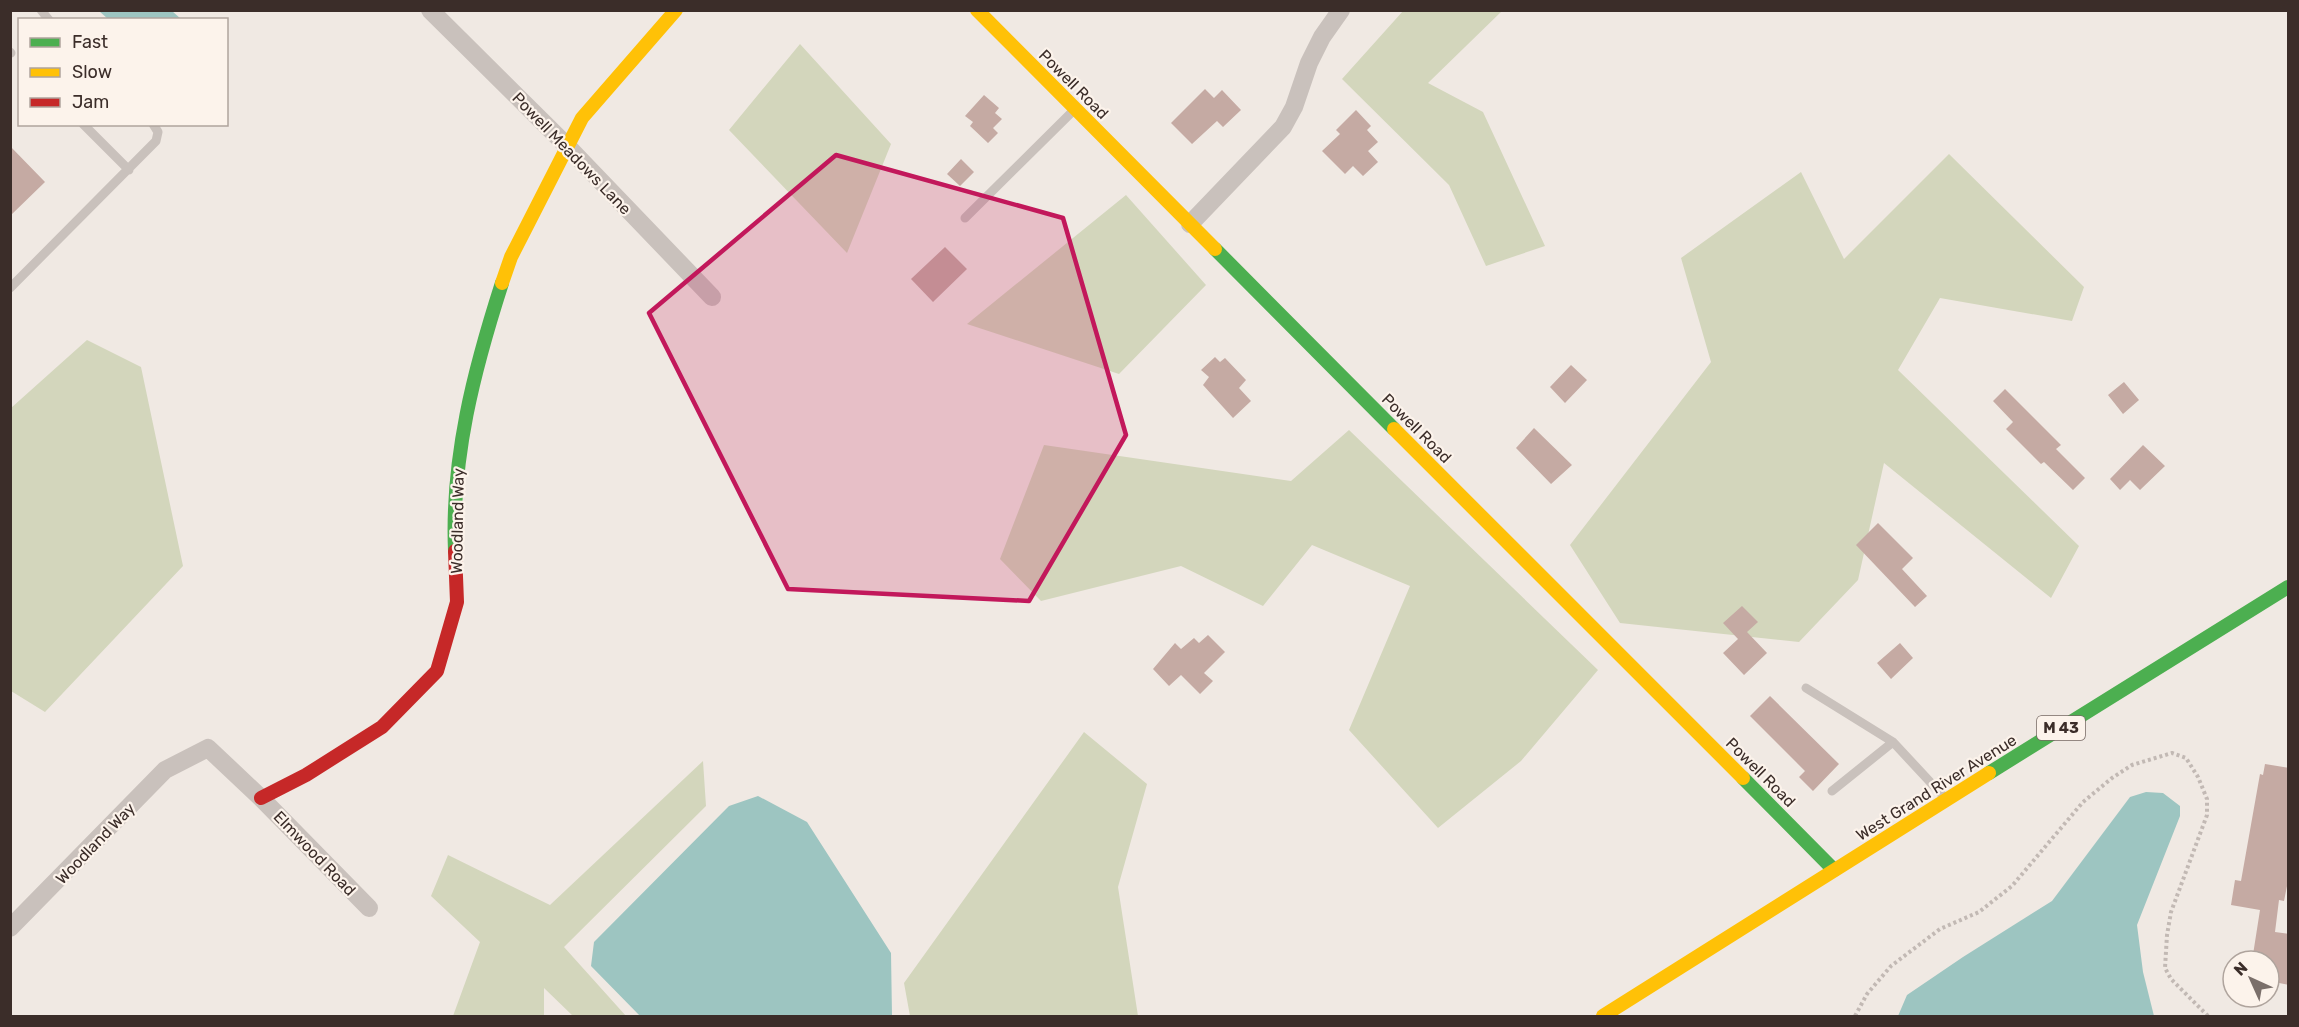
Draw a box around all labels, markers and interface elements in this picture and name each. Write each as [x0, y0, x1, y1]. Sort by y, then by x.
legend [18, 18, 228, 126]
text: Fast [72, 31, 108, 53]
street label: Powell Road [1035, 46, 1112, 123]
text: Slow [72, 61, 112, 83]
street label: Powell Meadows Lane [508, 88, 635, 218]
text: Jam [72, 91, 109, 113]
street label: Powell Road [1378, 390, 1455, 467]
street label: Woodland Way [447, 468, 468, 574]
road number: M 43 [2037, 716, 2085, 740]
street label: West Grand River Avenue [1852, 730, 2020, 845]
street label: Powell Road [1722, 734, 1799, 811]
street label: Woodland Way [52, 799, 139, 888]
street label: Elmwood Road [270, 807, 360, 900]
north arrow [2221, 949, 2281, 1009]
text: N [2230, 958, 2252, 980]

